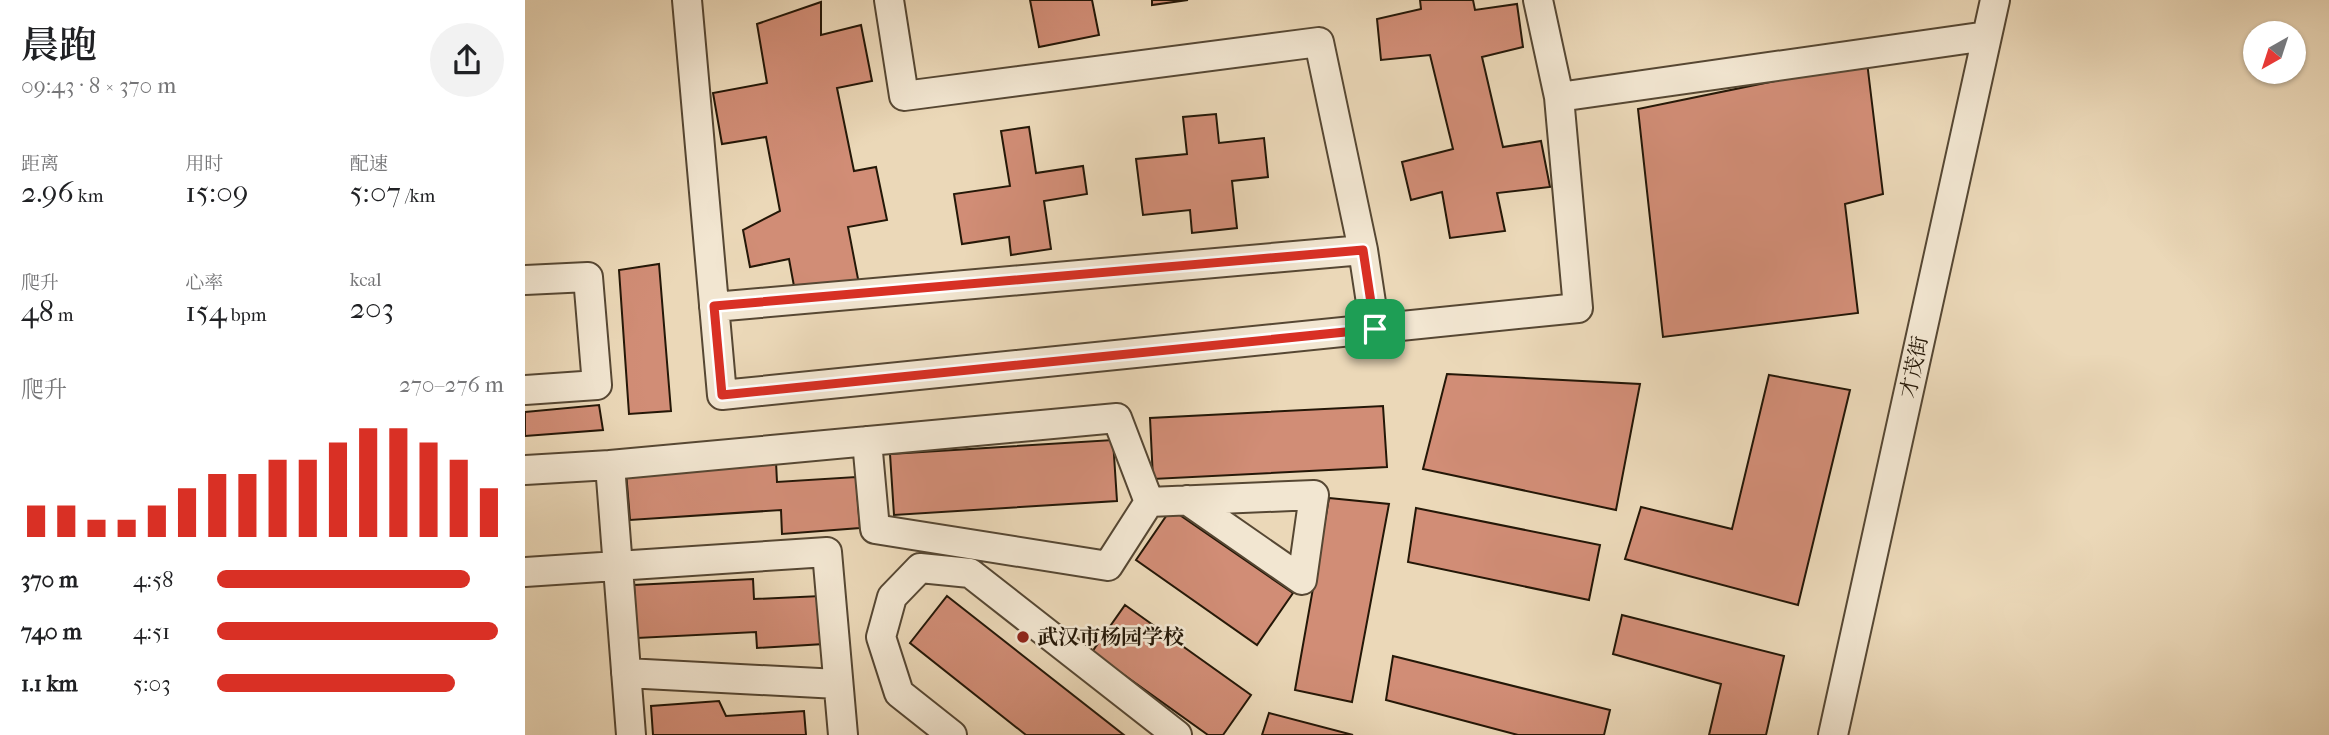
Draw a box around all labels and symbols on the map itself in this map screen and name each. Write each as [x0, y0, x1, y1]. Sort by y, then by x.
north arrow [2243, 21, 2307, 84]
pin [1345, 299, 1405, 359]
street label: 才茂街 [1896, 334, 1932, 400]
place label: 武汉市杨园学校 [1037, 625, 1184, 649]
marker: 武汉市杨园学校 [1015, 629, 1031, 645]

